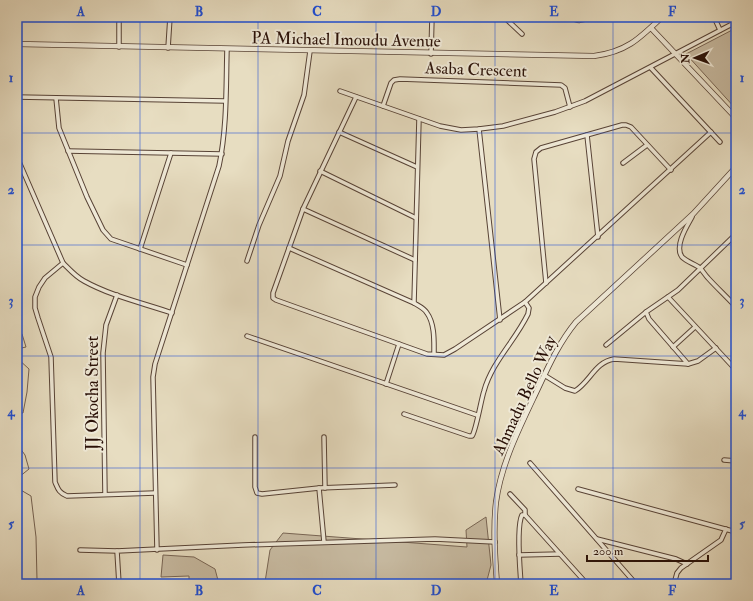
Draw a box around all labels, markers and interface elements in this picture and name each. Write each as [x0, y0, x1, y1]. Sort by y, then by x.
text: A [76, 4, 86, 20]
text: B [195, 4, 203, 20]
text: C [312, 4, 322, 20]
text: D [431, 4, 442, 20]
text: E [549, 4, 559, 20]
text: F [668, 4, 677, 20]
street label: PA Michael Imoudu Avenue [251, 27, 441, 52]
north arrow [675, 38, 715, 78]
text: N [679, 52, 692, 64]
street label: Asaba Crescent [424, 57, 528, 82]
text: 1 [9, 70, 14, 86]
text: 1 [740, 70, 745, 86]
text: 2 [8, 182, 15, 198]
text: 2 [739, 182, 746, 198]
text: 3 [9, 293, 14, 309]
text: 3 [740, 293, 745, 309]
street label: Ahmadu Bello Way [487, 332, 562, 460]
street label: JJ Okocha Street [82, 335, 104, 451]
text: 4 [6, 404, 15, 420]
text: 4 [737, 404, 746, 420]
text: 5 [8, 516, 14, 532]
text: 5 [739, 516, 745, 532]
scale bar [587, 537, 708, 563]
text: 200 m [593, 544, 624, 559]
text: A [76, 583, 86, 599]
text: B [195, 583, 203, 599]
text: C [312, 583, 322, 599]
text: D [431, 583, 442, 599]
text: E [549, 583, 559, 599]
text: F [668, 583, 677, 599]

